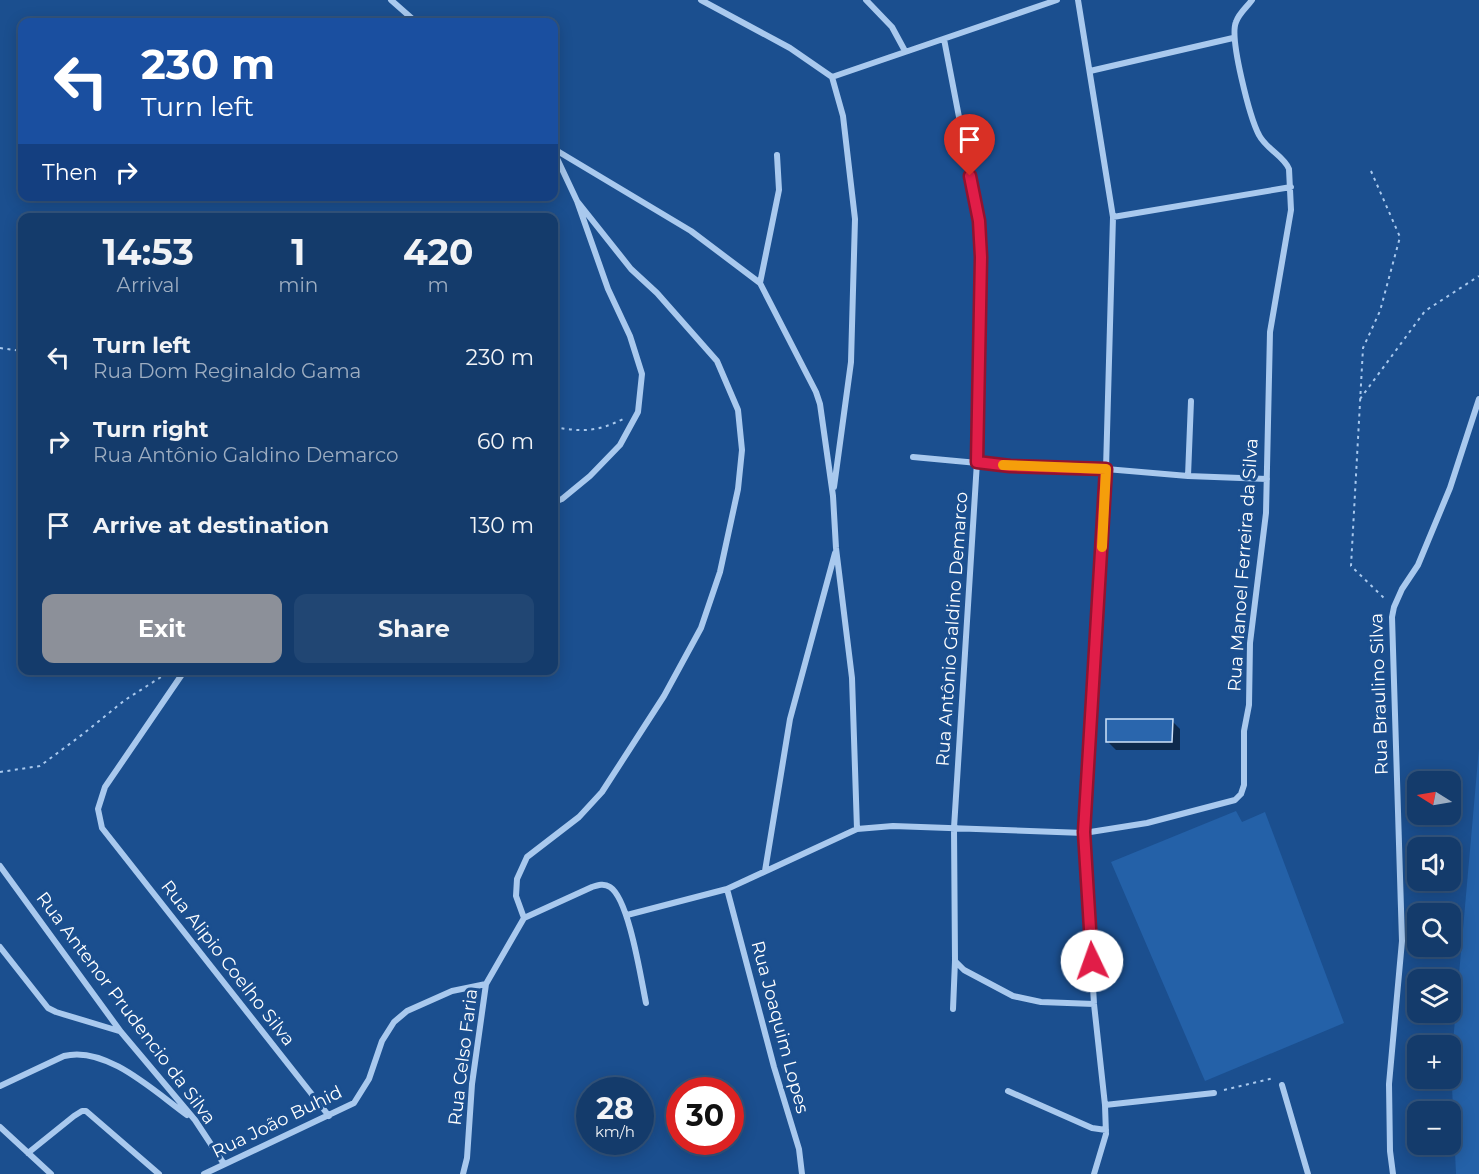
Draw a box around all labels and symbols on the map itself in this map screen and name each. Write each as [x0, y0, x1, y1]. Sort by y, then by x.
pin [944, 114, 995, 176]
street label: Rua Manoel Ferreira da Silva [1223, 438, 1263, 692]
street label: Rua Antônio Galdino Demarco [931, 491, 973, 767]
street label: Rua Braulino Silva [1365, 613, 1393, 775]
north arrow [1407, 771, 1461, 825]
street label: Rua Alipio Coelho Silva [156, 876, 300, 1050]
street label: Rua Antenor Prudencio da Silva [31, 888, 221, 1128]
position arrow [1060, 929, 1124, 993]
street label: Rua Joaquim Lopes [746, 938, 814, 1116]
street label: Rua Celso Faria [444, 987, 482, 1127]
speed limit sign: 30 [666, 1077, 744, 1155]
street label: Rua João Buhid [208, 1081, 346, 1163]

